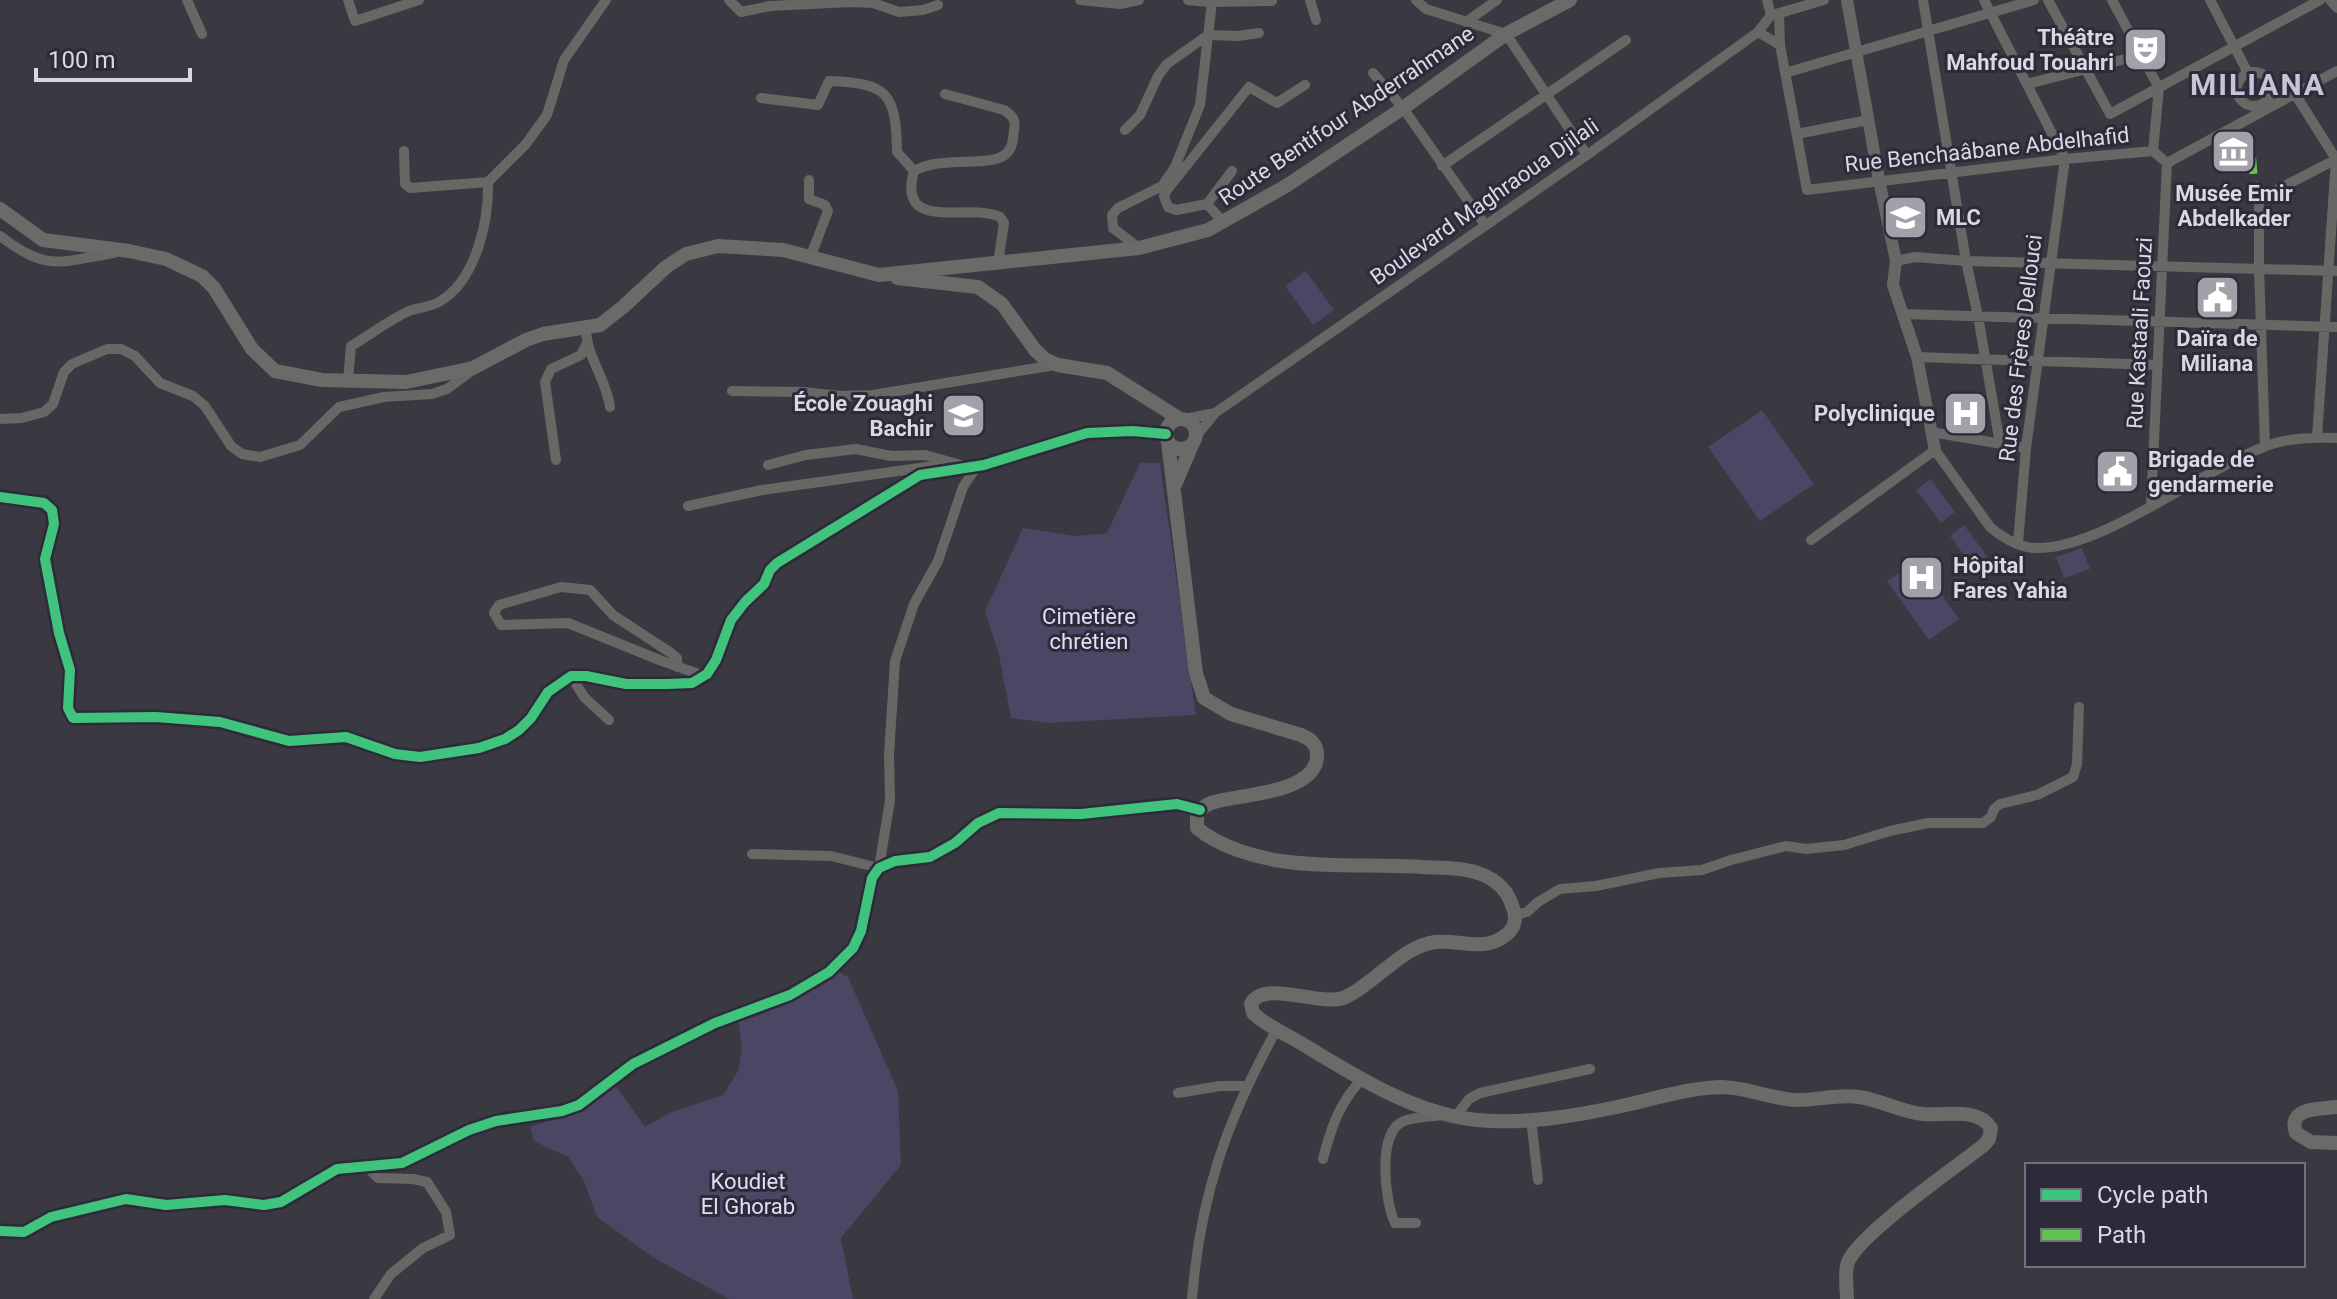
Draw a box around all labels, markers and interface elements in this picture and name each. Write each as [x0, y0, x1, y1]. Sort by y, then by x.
street label: Route Bentifour Abderrahmane [1214, 21, 1479, 210]
place label: Théâtre Mahfoud Touahri [1946, 25, 2114, 75]
theatre icon: Théâtre Mahfoud Touahri [2121, 26, 2169, 74]
scale bar [36, 32, 190, 82]
text: 100 m [48, 46, 115, 74]
district label: MILIANA [2190, 67, 2326, 102]
street label: Boulevard Maghraoua Djilali [1365, 113, 1603, 290]
street label: Rue Benchaâbane Abdelhafid [1843, 122, 2131, 177]
museum icon: Musée Emir Abdelkader [2210, 128, 2258, 176]
place label: Musée Emir Abdelkader [2175, 181, 2293, 231]
school or university icon: MLC [1881, 193, 1929, 241]
place label: MLC [1936, 205, 1981, 230]
street label: Rue des Frères Dellouci [1994, 233, 2047, 463]
street label: Rue Kastaali Faouzi [2122, 237, 2157, 430]
public building icon: Daïra de Miliana [2193, 273, 2241, 321]
place label: Daïra de Miliana [2176, 326, 2258, 376]
hospital icon: Polyclinique [1942, 389, 1990, 437]
place label: École Zouaghi Bachir [793, 391, 933, 441]
school or university icon: École Zouaghi Bachir [940, 392, 988, 440]
place label: Polyclinique [1814, 401, 1935, 426]
place label: Brigade de gendarmerie [2148, 447, 2274, 497]
public building icon: Brigade de gendarmerie [2093, 448, 2141, 496]
place label: Hôpital Fares Yahia [1953, 553, 2068, 603]
hospital icon: Hôpital Fares Yahia [1898, 554, 1946, 602]
park label: Cimetière chrétien [1042, 604, 1136, 654]
legend [2025, 1163, 2305, 1267]
park label: Koudiet El Ghorab [701, 1169, 795, 1219]
text: Cycle path [2097, 1181, 2209, 1209]
text: Path [2097, 1221, 2146, 1249]

